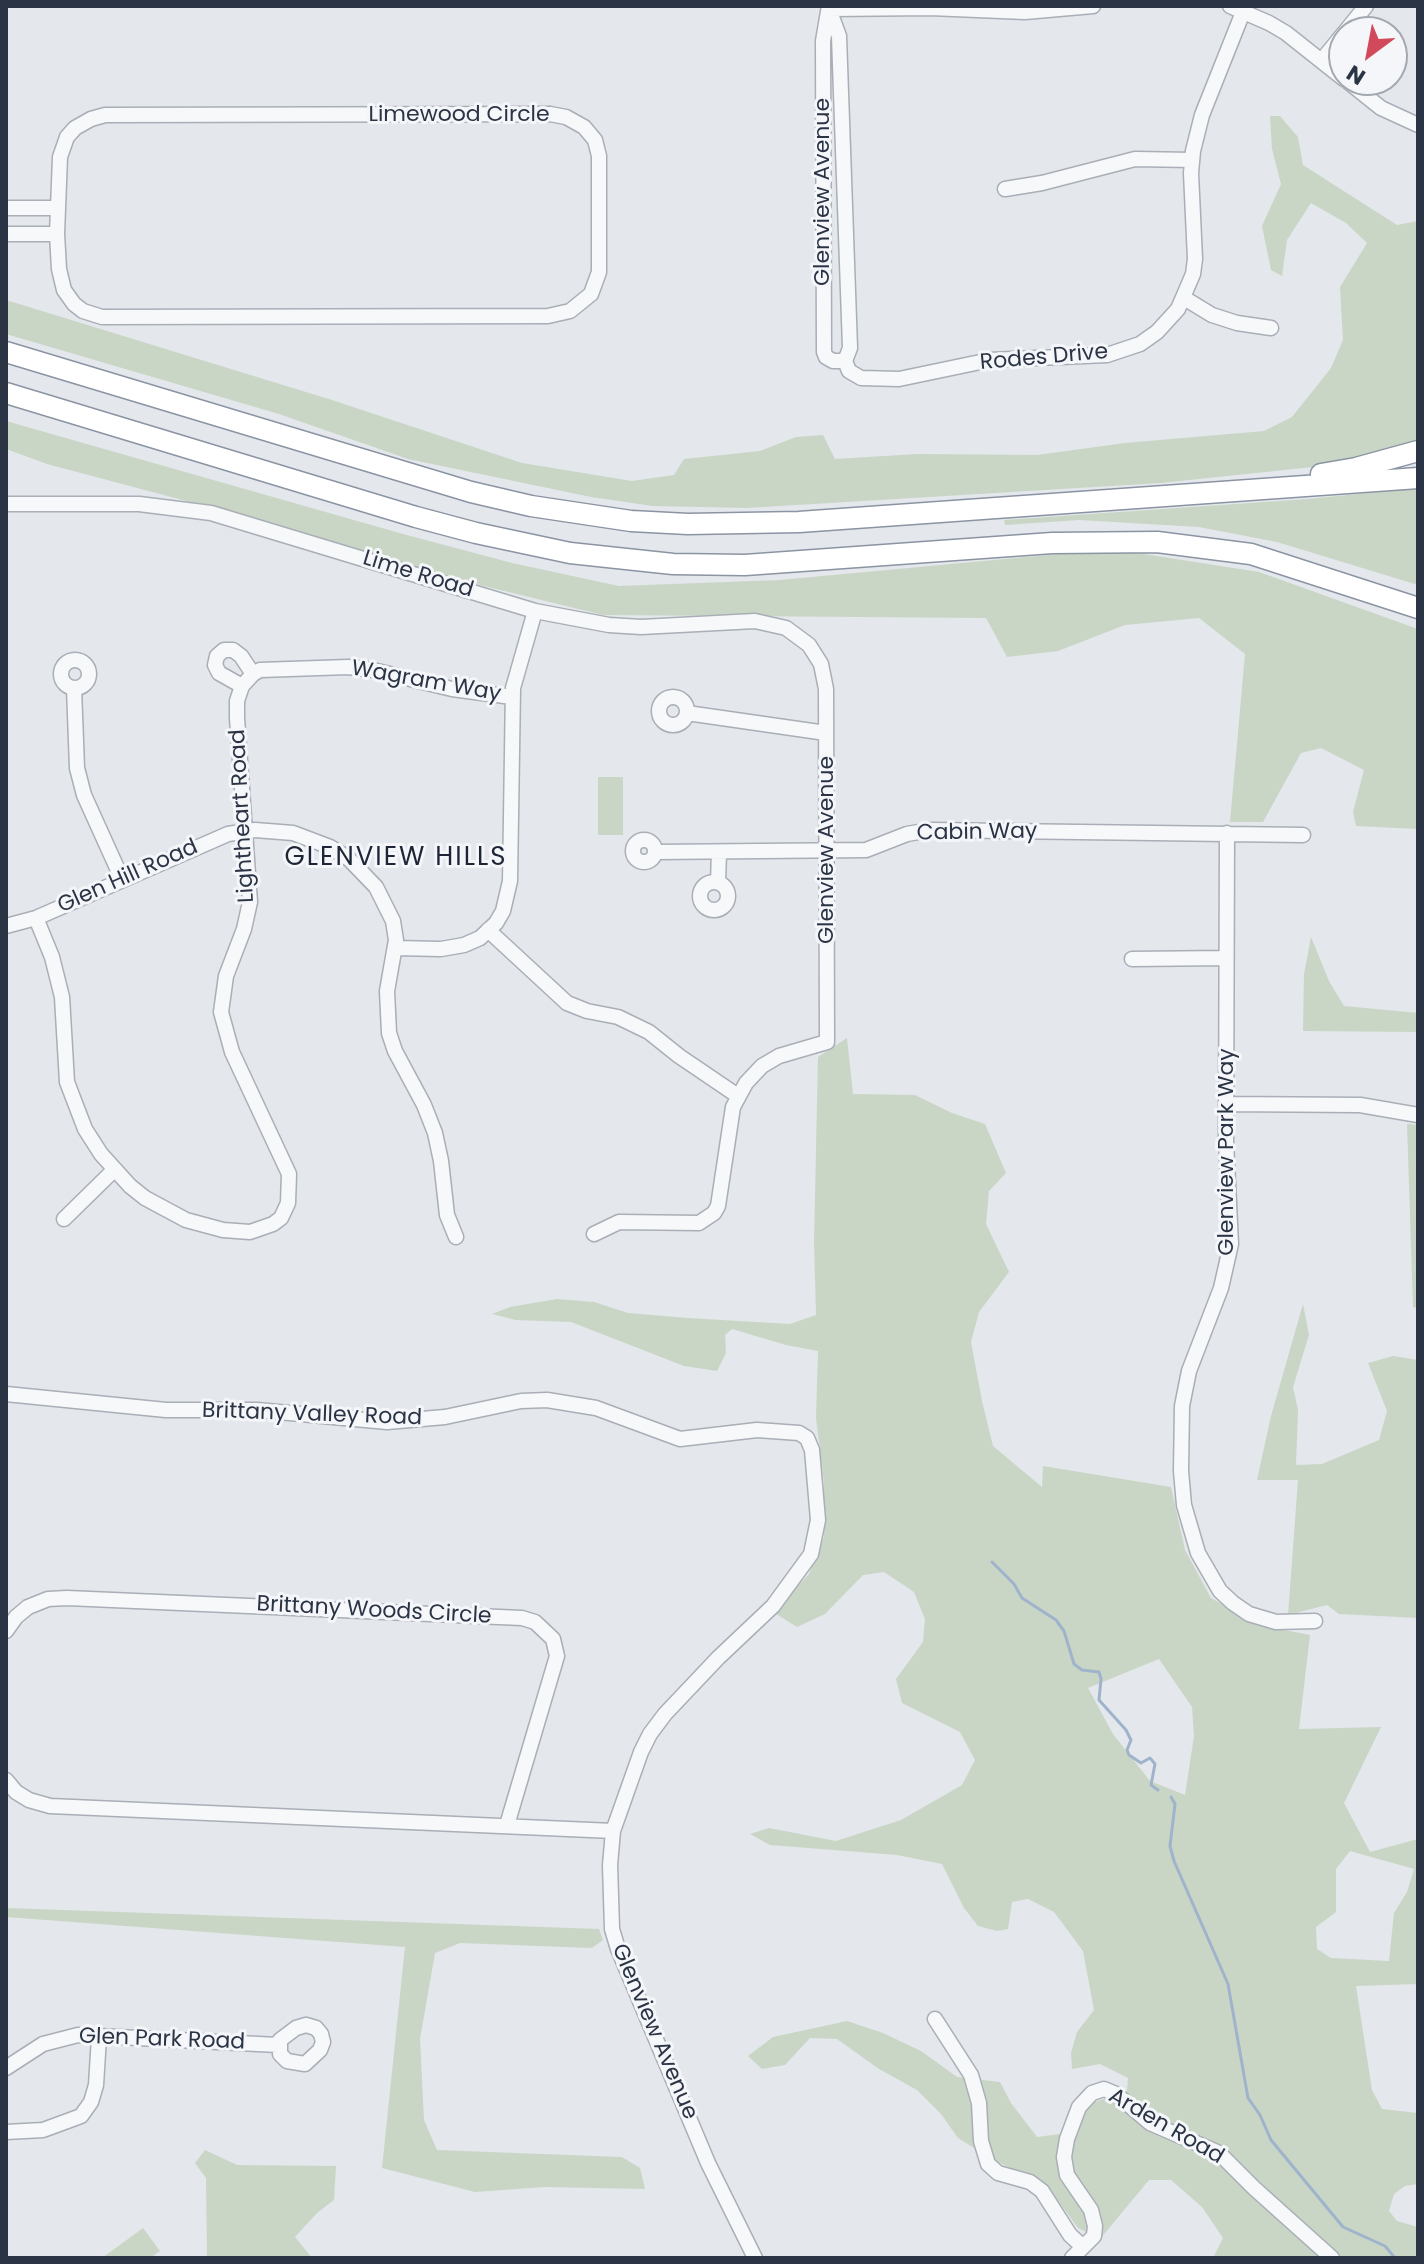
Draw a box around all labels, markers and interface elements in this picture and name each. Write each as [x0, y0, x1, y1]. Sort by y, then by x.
north arrow [1328, 16, 1408, 96]
text: N [1341, 58, 1371, 93]
street label: Glenview Avenue [810, 98, 836, 286]
street label: Limewood Circle [368, 102, 550, 128]
street label: Rodes Drive [979, 339, 1109, 377]
street label: Lime Road [359, 546, 477, 604]
street label: Wagram Way [349, 656, 503, 708]
street label: Lightheart Road [225, 729, 261, 903]
street label: Glenview Avenue [814, 756, 840, 944]
street label: Cabin Way [916, 819, 1038, 847]
street label: Glen Hill Road [54, 834, 202, 920]
district label: GLENVIEW HILLS [285, 842, 507, 874]
street label: Glenview Park Way [1214, 1048, 1240, 1256]
street label: Brittany Valley Road [202, 1398, 422, 1432]
street label: Brittany Woods Circle [256, 1592, 492, 1630]
street label: Glenview Avenue [605, 1940, 703, 2124]
street label: Glen Park Road [78, 2024, 246, 2056]
street label: Arden Road [1104, 2083, 1228, 2171]

